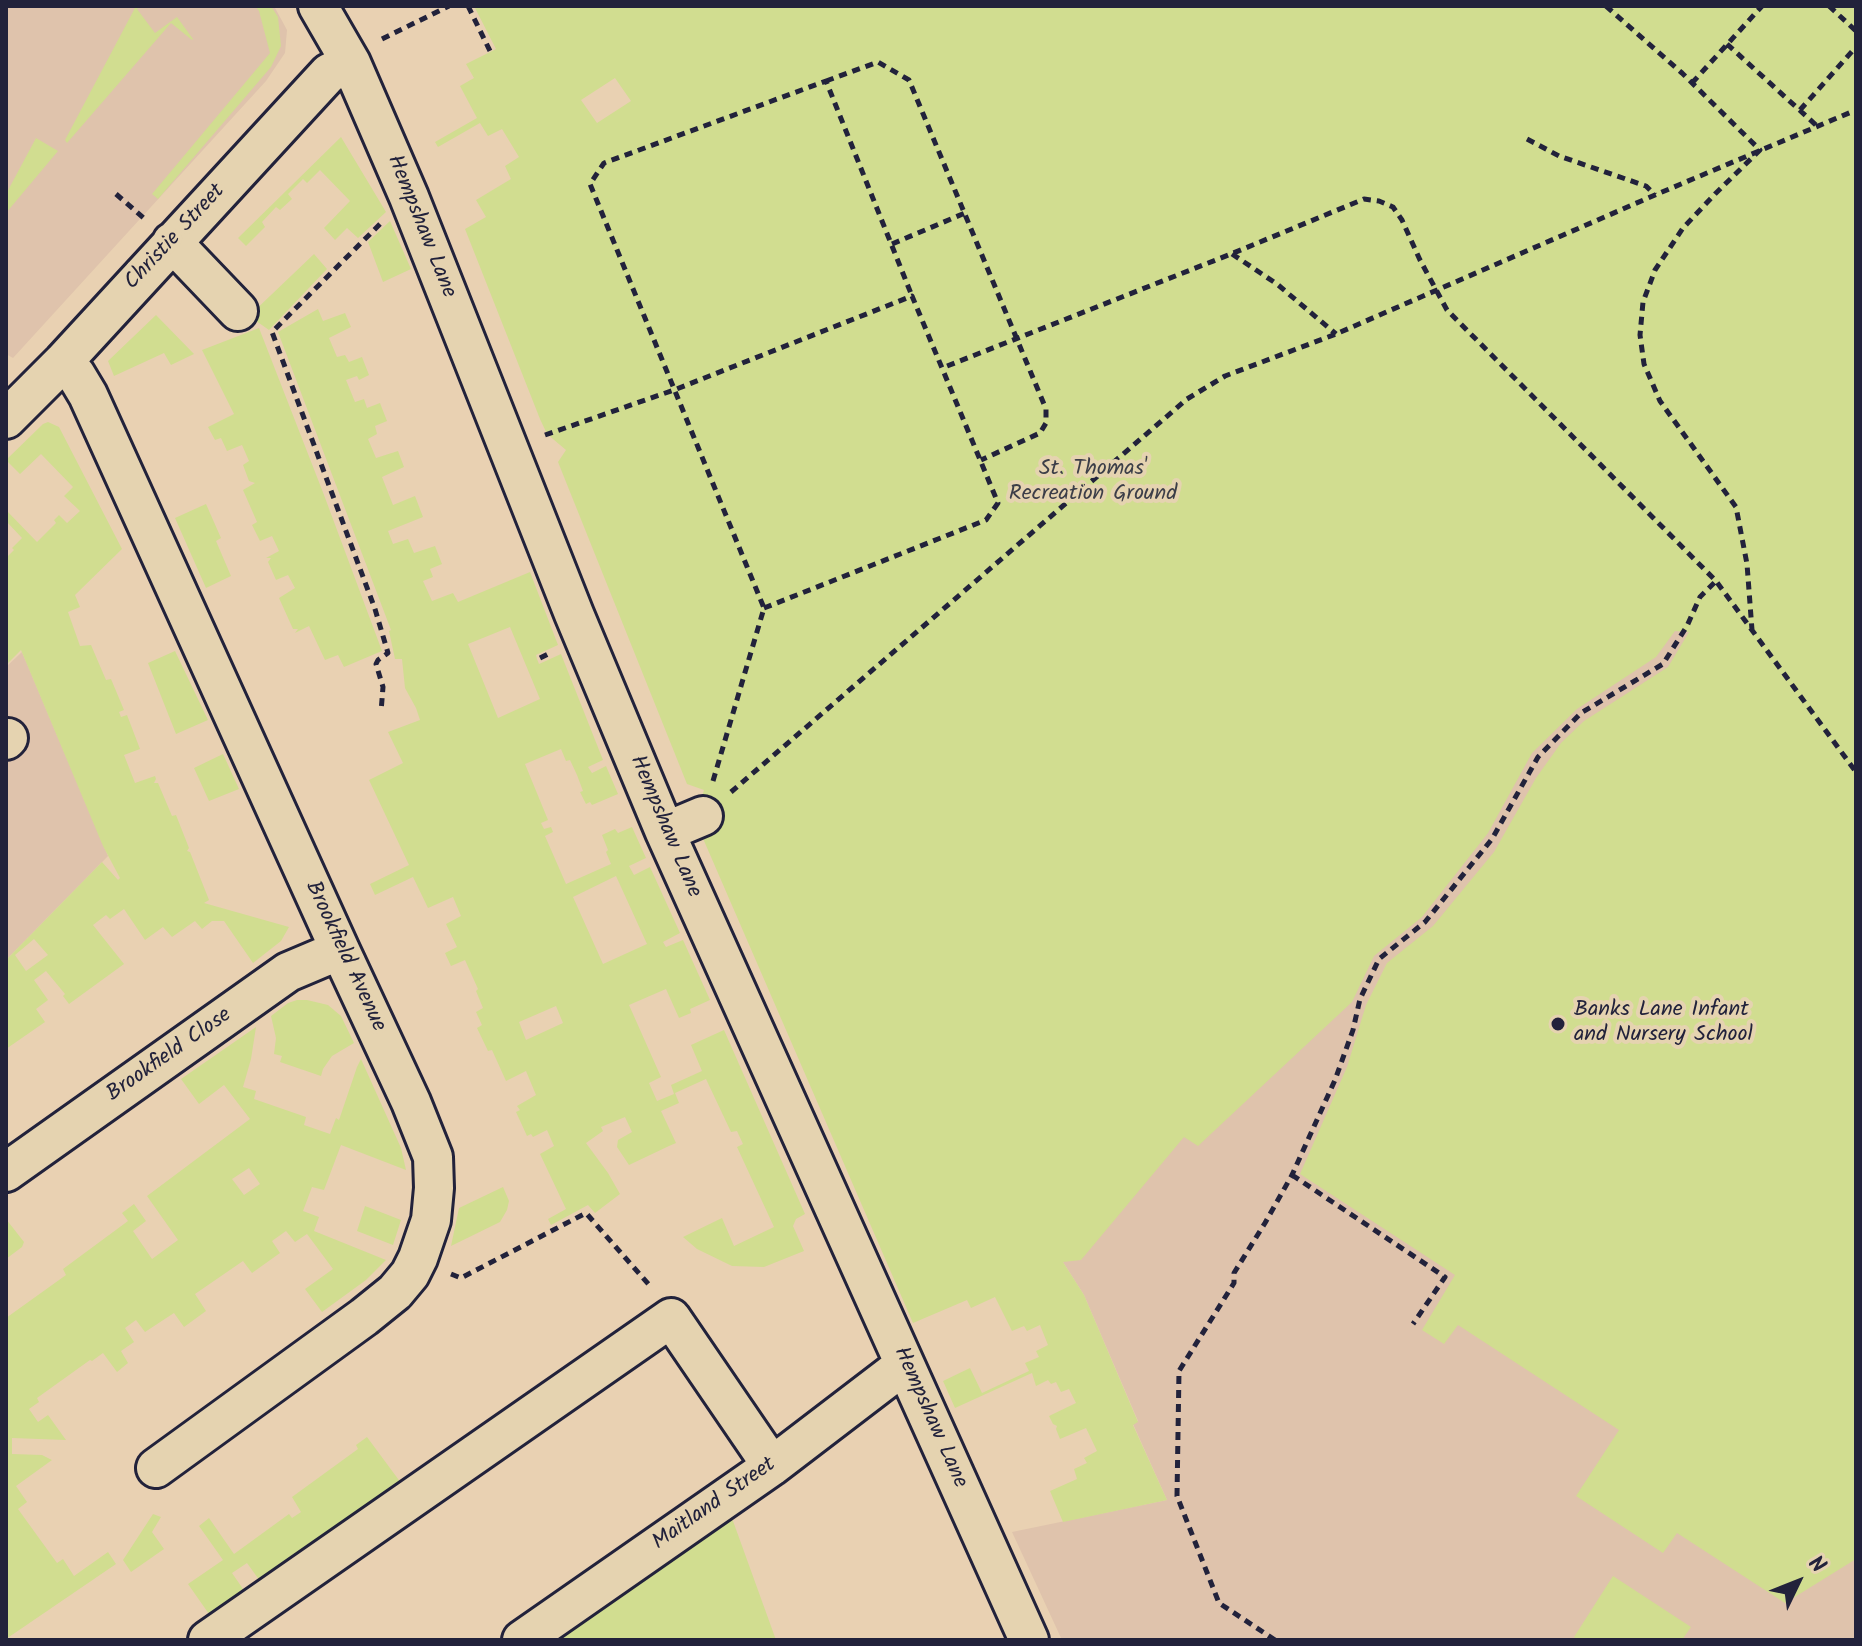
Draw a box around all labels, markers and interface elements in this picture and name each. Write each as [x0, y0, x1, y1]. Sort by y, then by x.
street label: Hempshaw Lane [379, 152, 461, 302]
street label: Christie Street [120, 180, 232, 296]
park label: St. Thomas' Recreation Ground [1009, 457, 1177, 508]
street label: Hempshaw Lane [622, 752, 706, 902]
street label: Brookfield Avenue [298, 878, 390, 1036]
place label: Banks Lane Infant and Nursery School [1574, 998, 1753, 1050]
street label: Brookfield Close [103, 1003, 237, 1109]
marker: Banks Lane Infant and Nursery School [1549, 1015, 1567, 1033]
street label: Hempshaw Lane [886, 1343, 972, 1493]
street label: Maitland Street [648, 1453, 782, 1557]
north arrow [1758, 1542, 1838, 1622]
text: N [1798, 1548, 1833, 1582]

